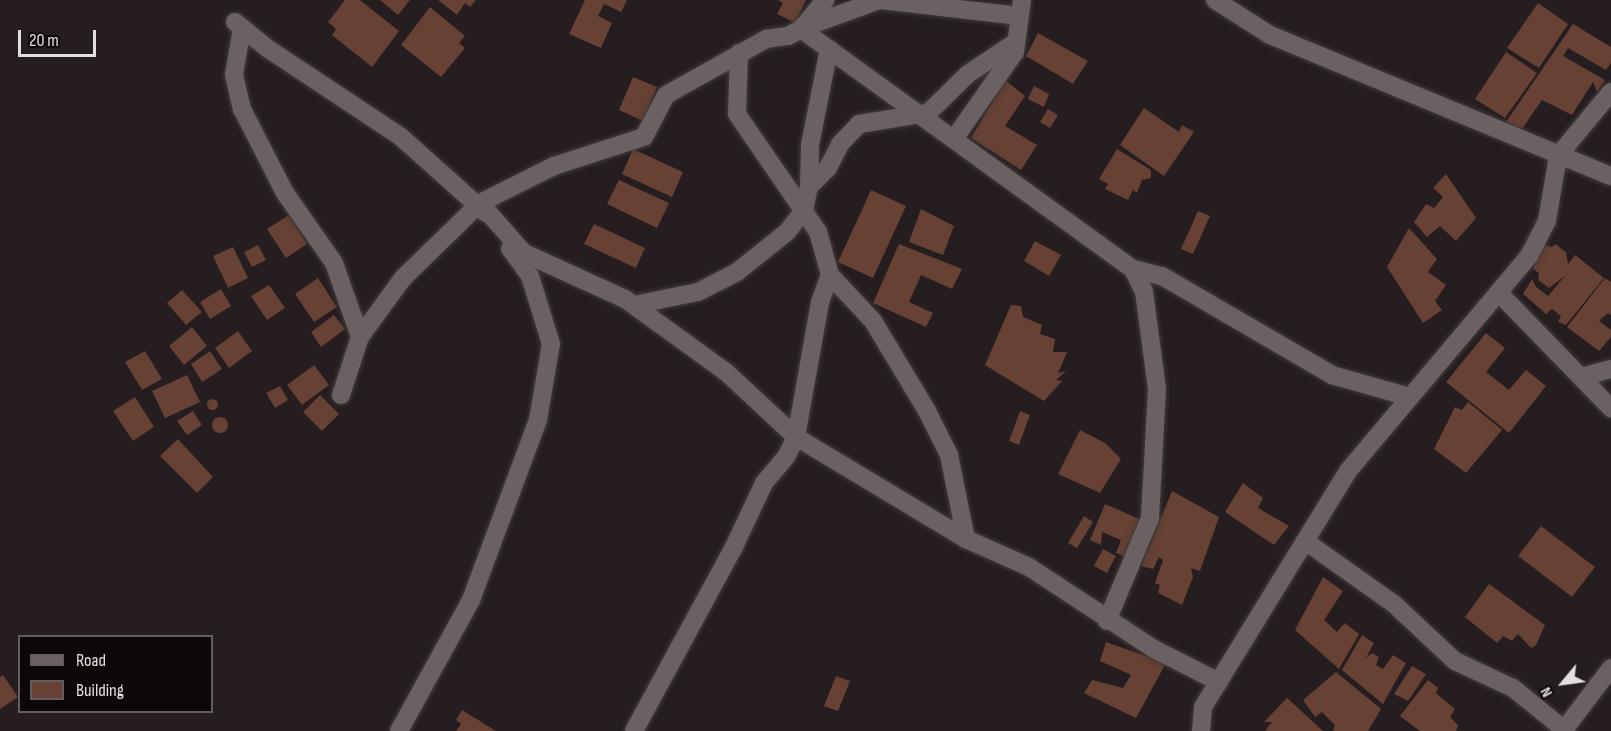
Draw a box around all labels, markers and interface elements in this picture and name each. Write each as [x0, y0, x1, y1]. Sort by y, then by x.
scale bar [21, 18, 99, 56]
text: 20 m [29, 30, 59, 51]
legend [18, 635, 213, 713]
text: Road [76, 650, 106, 671]
north arrow [1533, 653, 1593, 713]
text: Building [76, 680, 124, 701]
text: N [1536, 684, 1557, 700]

